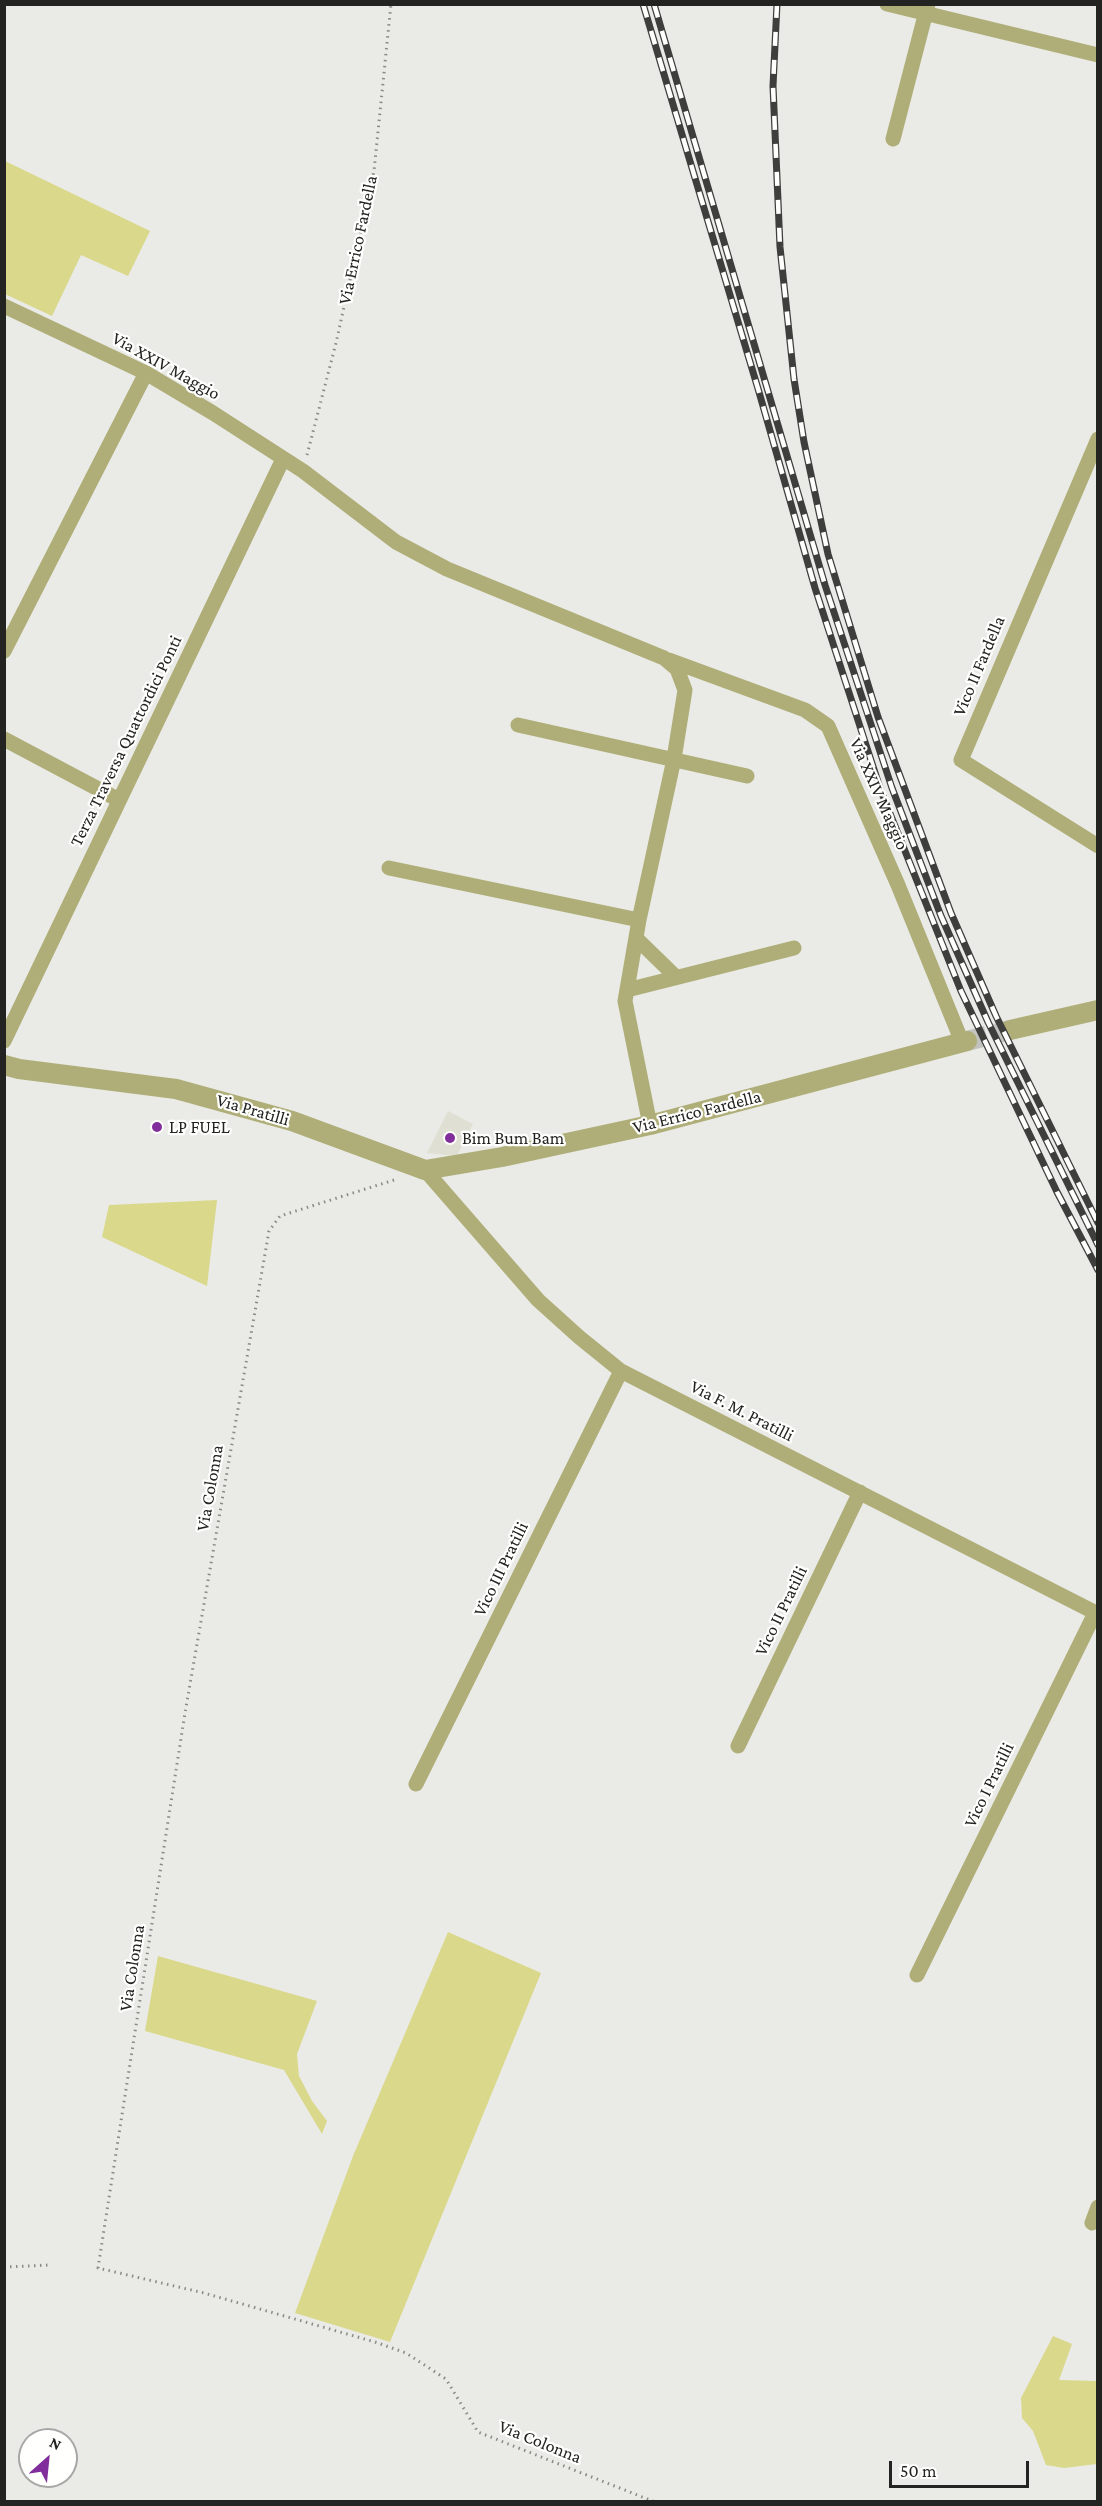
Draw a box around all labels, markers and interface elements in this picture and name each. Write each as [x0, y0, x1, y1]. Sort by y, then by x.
street label: Via Errico Fardella [334, 174, 382, 306]
street label: Via XXIV Maggio [108, 327, 224, 405]
street label: Vico II Fardella [948, 613, 1010, 719]
street label: Terza Traversa Quattordici Ponti [65, 632, 187, 850]
street label: Via XXIV Maggio [845, 735, 913, 853]
street label: Via Errico Fardella [631, 1086, 763, 1138]
street label: Via Pratilli [214, 1089, 292, 1131]
place label: LP FUEL [169, 1116, 230, 1138]
marker: LP FUEL [150, 1120, 164, 1134]
place label: Bim Bum Bam [462, 1127, 564, 1149]
marker: Bim Bum Bam [443, 1131, 457, 1145]
street label: Via F. M. Pratilli [687, 1376, 797, 1446]
street label: Via Colonna [192, 1443, 228, 1533]
street label: Vico III Pratilli [469, 1518, 533, 1620]
street label: Vico II Pratilli [750, 1563, 812, 1659]
street label: Vico I Pratilli [959, 1739, 1019, 1831]
street label: Via Colonna [115, 1923, 149, 2013]
street label: Via Colonna [496, 2416, 584, 2468]
north arrow [18, 2428, 78, 2488]
text: N [47, 2433, 64, 2453]
scale bar [892, 2449, 1032, 2487]
text: 50 m [900, 2461, 937, 2481]

